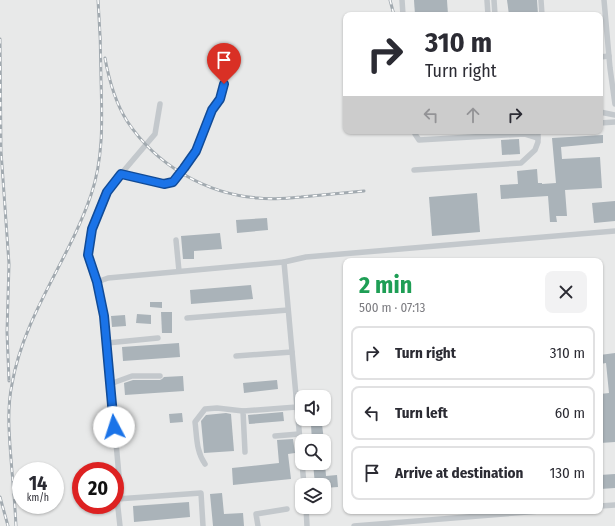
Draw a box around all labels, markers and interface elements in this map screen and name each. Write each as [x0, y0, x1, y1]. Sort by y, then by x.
text: 310 m [425, 26, 492, 59]
icon: right [359, 28, 411, 80]
pin [207, 43, 241, 84]
icon: arrive [213, 49, 235, 71]
text: Turn right [425, 60, 497, 82]
icon: left [420, 104, 442, 126]
icon: ahead [462, 104, 484, 126]
icon: right [504, 104, 526, 126]
text: 2 min [359, 271, 412, 299]
button: close [545, 271, 587, 313]
text: 500 m · 07:13 [359, 300, 425, 315]
icon: right [361, 342, 383, 364]
text: Turn right [395, 344, 456, 362]
text: 310 m [550, 344, 585, 362]
map controls [295, 390, 331, 514]
button: sound [295, 390, 331, 426]
icon: left [361, 402, 383, 424]
text: Turn left [395, 404, 448, 422]
text: 60 m [555, 404, 585, 422]
position arrow [93, 406, 135, 448]
button: search [295, 434, 331, 470]
speed limit sign: 20 [72, 462, 124, 514]
icon: arrive [361, 462, 383, 484]
text: Arrive at destination [395, 464, 523, 482]
text: 130 m [550, 464, 585, 482]
text: 14 [29, 471, 47, 495]
button: layers [295, 478, 331, 514]
text: km/h [27, 492, 49, 504]

